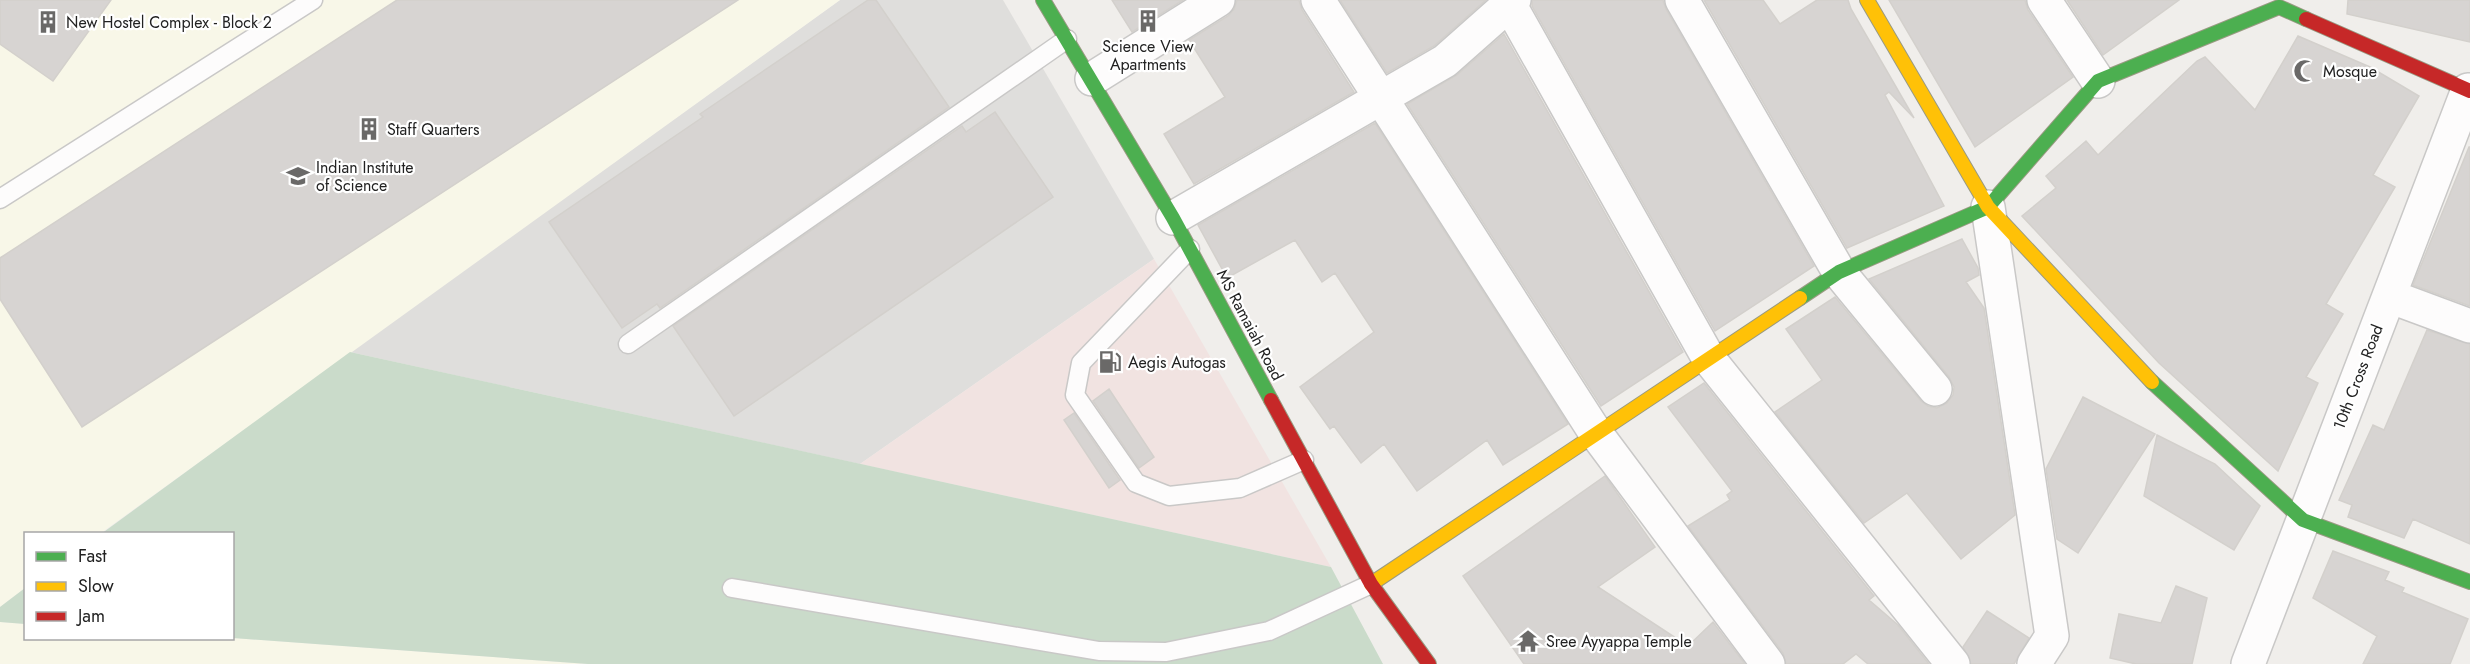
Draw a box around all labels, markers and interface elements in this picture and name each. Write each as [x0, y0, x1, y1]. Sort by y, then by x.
building icon: Science View Apartments [1135, 8, 1161, 34]
building icon: New Hostel Complex - Block 2 [35, 9, 61, 35]
place label: New Hostel Complex - Block 2 [66, 11, 272, 34]
place label: Science View Apartments [1102, 35, 1194, 76]
mosque icon: Mosque [2292, 58, 2318, 84]
place label: Mosque [2323, 60, 2377, 83]
building icon: Staff Quarters [356, 116, 382, 142]
place label: Staff Quarters [387, 118, 480, 141]
place label: Indian Institute of Science [316, 156, 414, 197]
school or university icon: Indian Institute of Science [285, 163, 311, 189]
street label: MS Ramaiah Road [1211, 265, 1289, 385]
street label: 10th Cross Road [2327, 321, 2389, 433]
fuel station icon: Aegis Autogas [1097, 349, 1123, 375]
place label: Aegis Autogas [1128, 351, 1226, 374]
legend [24, 532, 234, 640]
text: Fast [78, 543, 107, 569]
text: Slow [78, 573, 115, 599]
text: Jam [76, 603, 105, 629]
temple icon: Sree Ayyappa Temple [1515, 628, 1541, 654]
place label: Sree Ayyappa Temple [1546, 630, 1692, 653]

